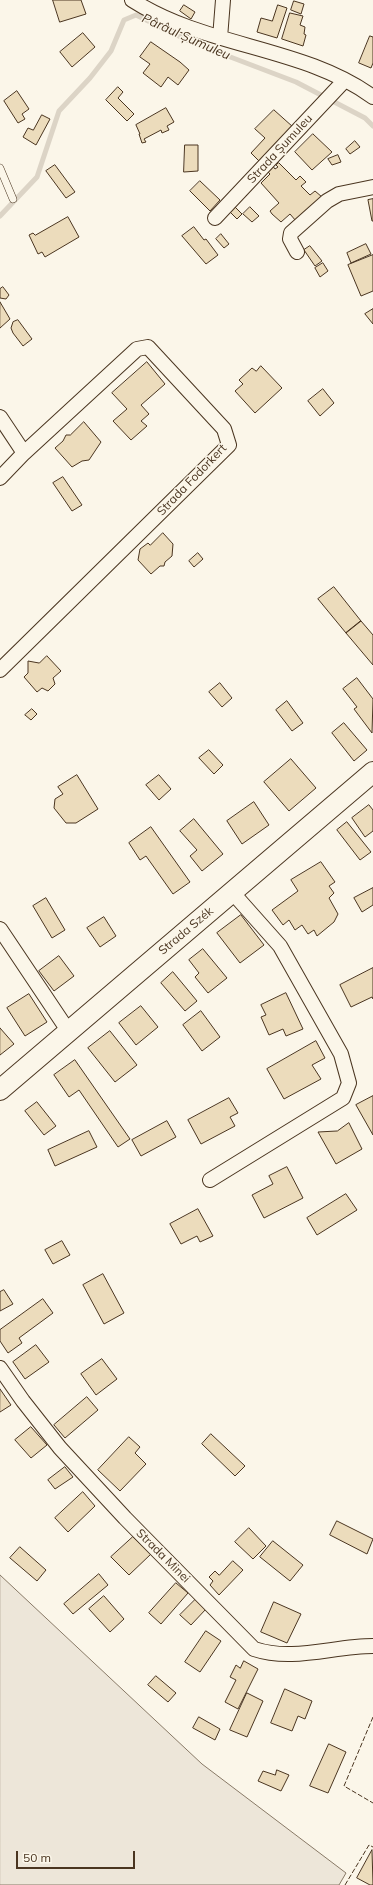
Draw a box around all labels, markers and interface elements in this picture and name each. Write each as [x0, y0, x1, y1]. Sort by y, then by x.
water label: Pârâul Șumuleu [139, 11, 233, 63]
street label: Strada Șumuleu [244, 112, 316, 186]
street label: Strada Fodorkert [154, 441, 230, 519]
street label: Strada Szék [156, 904, 216, 958]
street label: Strada Minei [133, 1526, 193, 1586]
scale bar [18, 1843, 137, 1869]
text: 50 m [23, 1850, 51, 1865]

